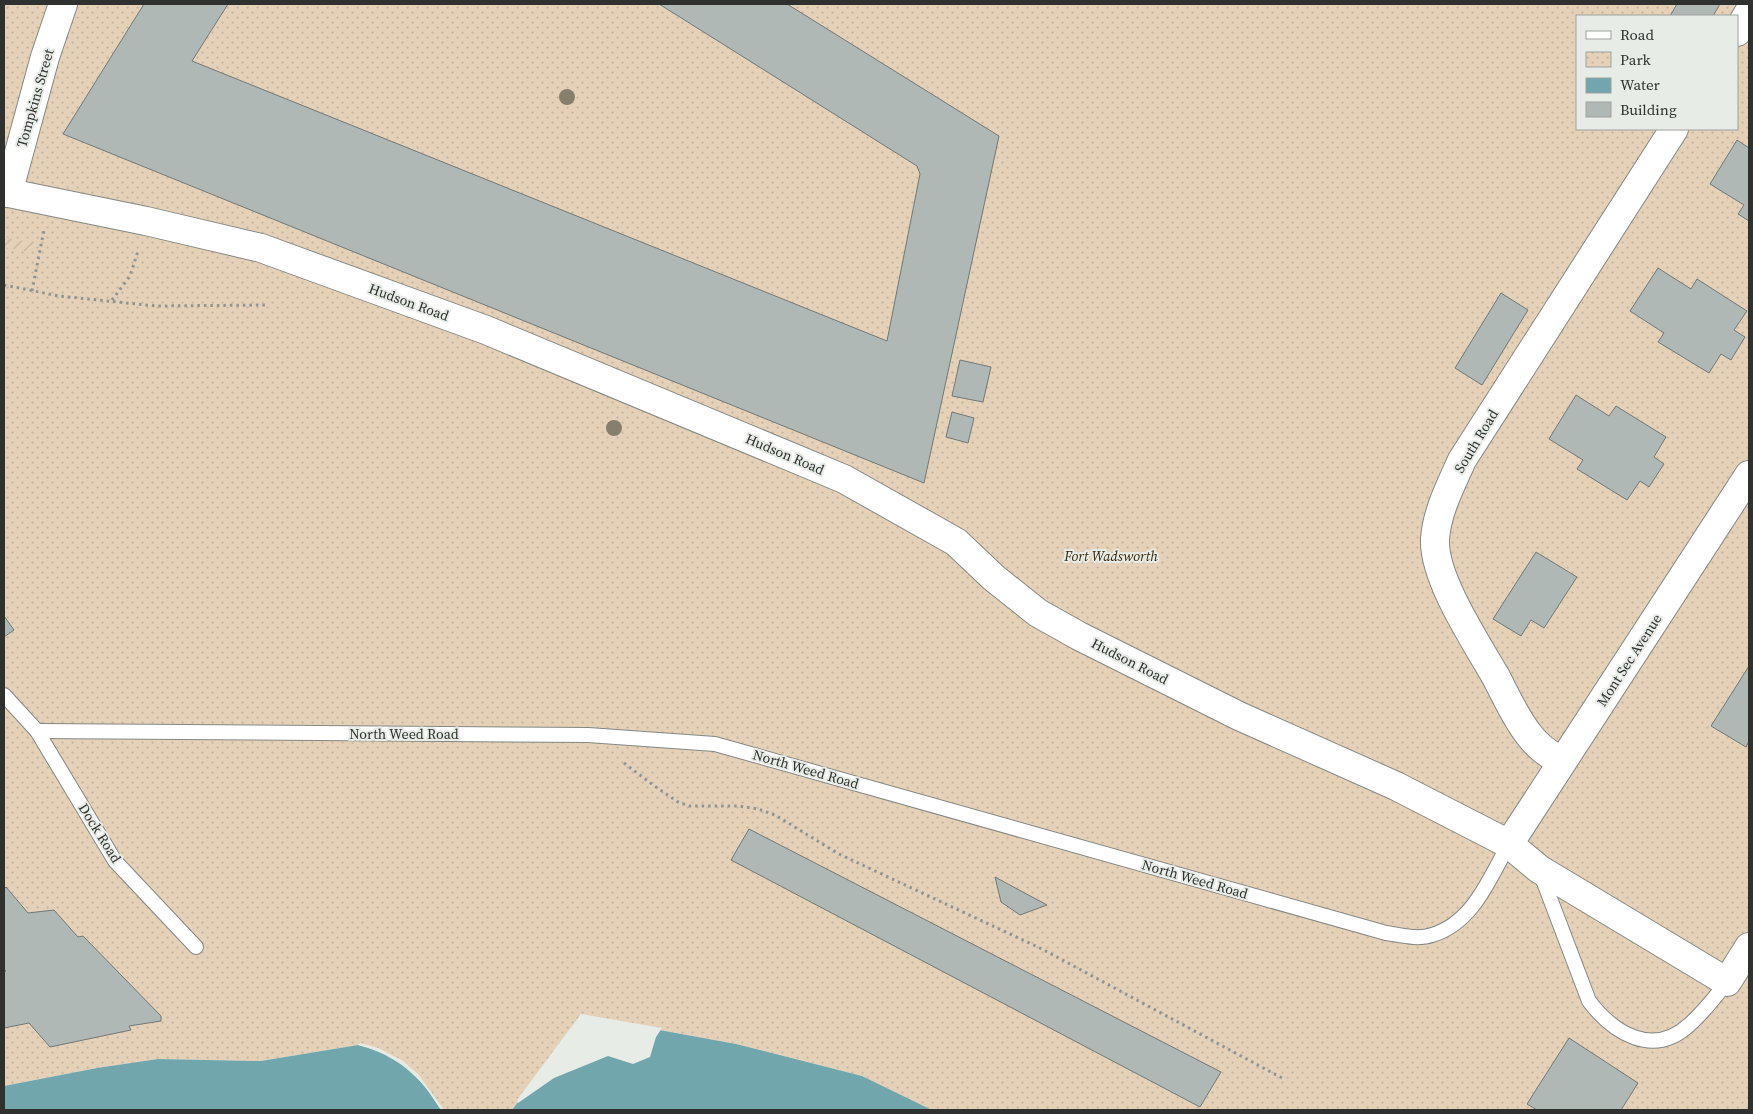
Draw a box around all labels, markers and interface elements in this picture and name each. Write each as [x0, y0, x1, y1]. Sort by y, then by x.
legend [1576, 15, 1738, 130]
text: Road [1620, 24, 1654, 45]
street label: Tompkins Street [11, 46, 59, 150]
text: Park [1620, 49, 1652, 70]
text: Water [1620, 74, 1661, 95]
text: Building [1620, 99, 1677, 120]
street label: Hudson Road [366, 278, 452, 326]
street label: South Road [1449, 405, 1503, 477]
street label: Hudson Road [742, 428, 828, 480]
park label: Fort Wadsworth [1063, 546, 1158, 566]
street label: Mont Sec Avenue [1592, 610, 1666, 710]
street label: Hudson Road [1088, 633, 1172, 689]
street label: North Weed Road [349, 724, 459, 744]
street label: North Weed Road [751, 744, 861, 794]
street label: Dock Road [74, 799, 126, 867]
street label: North Weed Road [1140, 854, 1250, 904]

